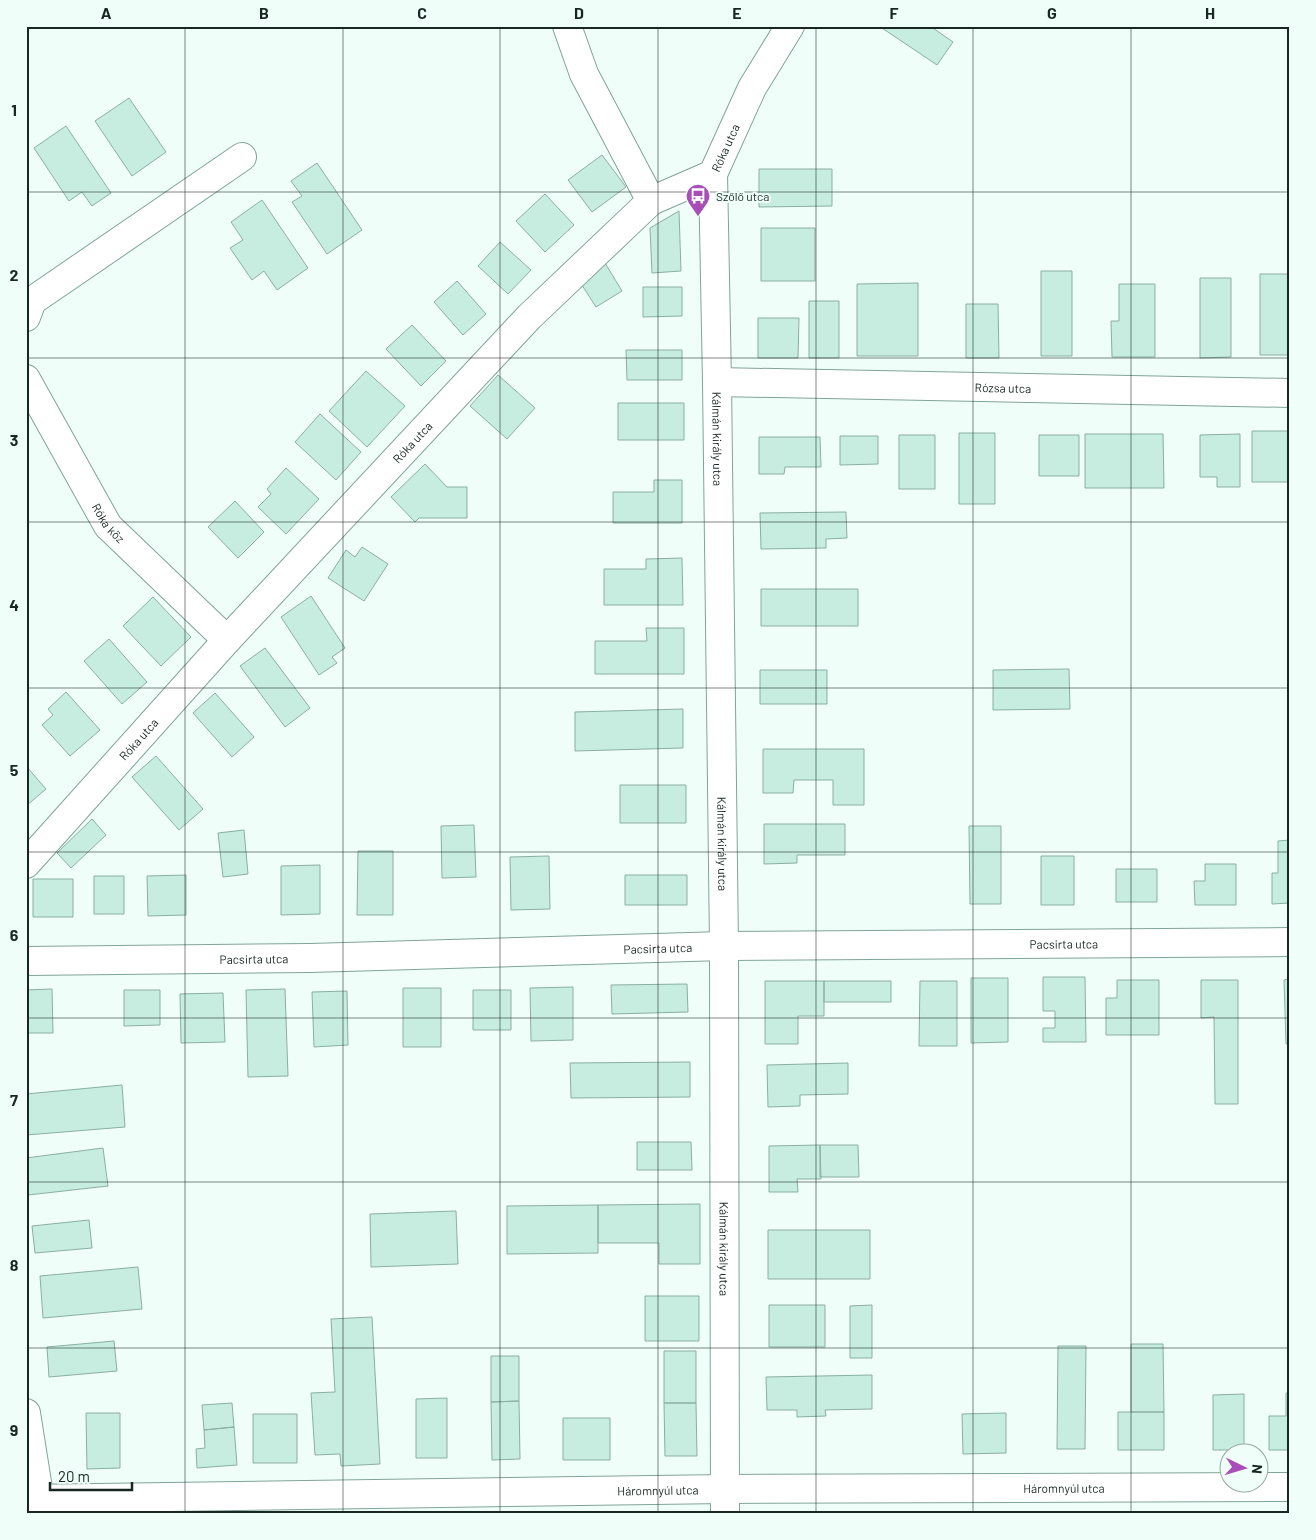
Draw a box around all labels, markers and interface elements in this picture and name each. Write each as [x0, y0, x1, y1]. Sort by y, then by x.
text: A [101, 3, 112, 22]
text: B [259, 3, 269, 22]
text: C [417, 3, 427, 22]
text: D [574, 3, 584, 22]
text: E [732, 3, 742, 22]
text: F [890, 3, 899, 22]
text: G [1047, 3, 1057, 22]
text: H [1205, 3, 1215, 22]
text: 1 [11, 100, 17, 119]
street label: Róka utca [708, 121, 742, 174]
bus stop icon: Szőlő utca [685, 183, 711, 217]
place label: Szőlő utca [716, 189, 769, 203]
text: 2 [10, 265, 19, 284]
street label: Rózsa utca [975, 380, 1031, 395]
street label: Kálmán király utca [710, 392, 725, 486]
street label: Róka utca [390, 419, 435, 466]
text: 3 [10, 430, 18, 449]
street label: Róka köz [90, 501, 128, 545]
text: 4 [9, 595, 19, 614]
street label: Róka utca [116, 715, 161, 763]
text: 5 [10, 760, 19, 779]
street label: Kálmán király utca [715, 797, 730, 891]
text: 6 [10, 925, 19, 944]
street label: Pacsirta utca [1029, 936, 1098, 951]
street label: Pacsirta utca [623, 940, 692, 956]
street label: Pacsirta utca [220, 951, 288, 966]
text: 7 [10, 1090, 18, 1109]
street label: Kálmán király utca [717, 1202, 732, 1296]
text: 8 [10, 1255, 19, 1274]
text: 9 [10, 1420, 18, 1439]
north arrow [1218, 1442, 1268, 1492]
scale bar [50, 1460, 132, 1492]
text: N [1249, 1464, 1266, 1475]
text: 20 m [58, 1467, 90, 1485]
street label: Háromnyúl utca [1023, 1481, 1105, 1495]
street label: Háromnyúl utca [617, 1482, 699, 1498]

